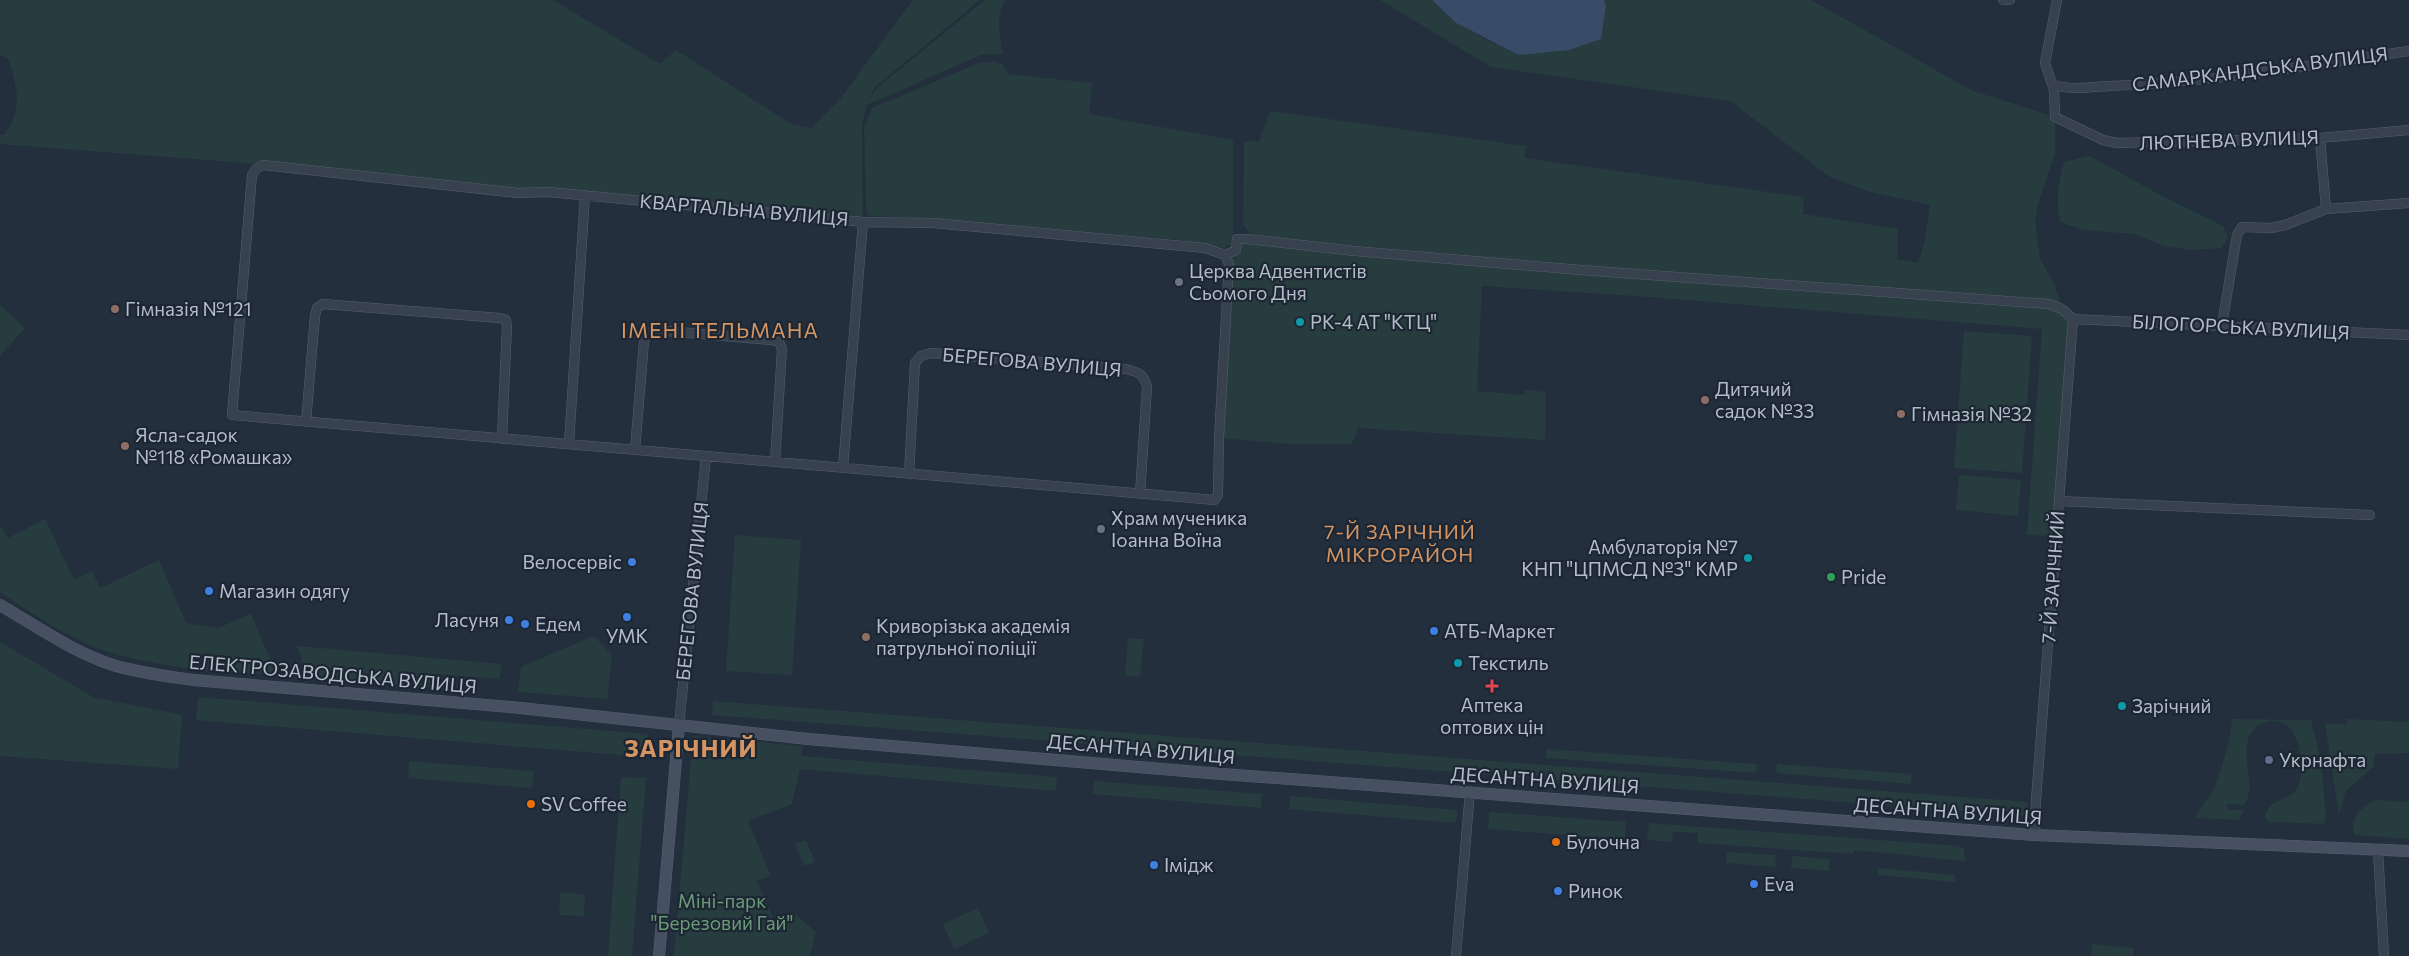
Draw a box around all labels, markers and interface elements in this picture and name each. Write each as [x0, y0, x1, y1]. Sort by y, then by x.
street label: САМАРКАНДСЬКА ВУЛИЦЯ [2131, 41, 2389, 96]
street label: ЛЮТНЕВА ВУЛИЦЯ [2139, 125, 2319, 154]
street label: КВАРТАЛЬНА ВУЛИЦЯ [639, 189, 849, 230]
place label: Церква Адвентистів Сьомого Дня [1189, 259, 1367, 304]
marker: Церква Адвентистів Сьомого Дня [1173, 276, 1185, 288]
place label: Гімназія №121 [125, 297, 252, 320]
marker: Гімназія №121 [109, 303, 121, 315]
street label: БІЛОГОРСЬКА ВУЛИЦЯ [2132, 309, 2350, 344]
place label: РК-4 АТ "КТЦ" [1310, 310, 1437, 333]
marker: РК-4 АТ "КТЦ" [1294, 316, 1306, 328]
district label: ІМЕНІ ТЕЛЬМАНА [621, 317, 819, 342]
street label: БЕРЕГОВА ВУЛИЦЯ [941, 342, 1123, 381]
place label: Дитячий садок №33 [1715, 377, 1814, 422]
marker: Дитячий садок №33 [1699, 394, 1711, 406]
place label: Гімназія №32 [1911, 402, 2032, 425]
marker: Гімназія №32 [1895, 408, 1907, 420]
place label: Ясла-садок №118 «Ромашка» [135, 423, 293, 468]
marker: Ясла-садок №118 «Ромашка» [119, 440, 131, 452]
street label: БЕРЕГОВА ВУЛИЦЯ [671, 500, 712, 682]
place label: Храм мученика Іоанна Воїна [1111, 506, 1247, 551]
street label: 7-Й ЗАРІЧНИЙ [2036, 510, 2069, 644]
district label: 7-Й ЗАРІЧНИЙ МІКРОРАЙОН [1324, 519, 1476, 566]
marker: Храм мученика Іоанна Воїна [1095, 523, 1107, 535]
place label: Амбулаторія №7 КНП "ЦПМСД №3" КМР [1521, 535, 1738, 580]
place label: Велосервіс [522, 550, 622, 573]
marker: Амбулаторія №7 КНП "ЦПМСД №3" КМР [1742, 552, 1754, 564]
marker: Велосервіс [626, 556, 638, 568]
place label: Pride [1841, 565, 1886, 588]
marker: Pride [1825, 571, 1837, 583]
place label: Магазин одягу [219, 579, 350, 602]
marker: Магазин одягу [203, 585, 215, 597]
place label: Ласуня [435, 608, 499, 631]
marker: УМК [621, 611, 633, 623]
place label: Едем [535, 612, 581, 635]
marker: Ласуня [503, 614, 515, 626]
place label: Криворізька академія патрульної поліції [876, 614, 1070, 659]
marker: Едем [519, 618, 531, 630]
place label: АТБ-Маркет [1444, 619, 1555, 642]
place label: УМК [606, 624, 649, 647]
marker: АТБ-Маркет [1428, 625, 1440, 637]
marker: Криворізька академія патрульної поліції [860, 631, 872, 643]
street label: ЕЛЕКТРОЗАВОДСЬКА ВУЛИЦЯ [188, 649, 478, 698]
place label: Текстиль [1468, 651, 1549, 674]
marker: Текстиль [1452, 657, 1464, 669]
marker: Аптека оптових цін [1486, 680, 1498, 692]
place label: Аптека оптових цін [1440, 693, 1544, 738]
place label: Зарічний [2132, 694, 2211, 717]
marker: Зарічний [2116, 700, 2128, 712]
street label: ДЕСАНТНА ВУЛИЦЯ [1046, 729, 1236, 768]
district label: ЗАРІЧНИЙ [624, 733, 758, 762]
place label: Укрнафта [2279, 748, 2366, 771]
marker: Укрнафта [2263, 754, 2275, 766]
street label: ДЕСАНТНА ВУЛИЦЯ [1450, 761, 1640, 798]
place label: SV Coffee [541, 792, 627, 815]
street label: ДЕСАНТНА ВУЛИЦЯ [1853, 792, 2043, 829]
marker: SV Coffee [525, 798, 537, 810]
place label: Булочна [1566, 830, 1640, 853]
marker: Булочна [1550, 836, 1562, 848]
place label: Імідж [1164, 853, 1214, 876]
marker: Імідж [1148, 859, 1160, 871]
place label: Eva [1764, 872, 1794, 895]
marker: Eva [1748, 878, 1760, 890]
place label: Ринок [1568, 879, 1623, 902]
marker: Ринок [1552, 885, 1564, 897]
park label: Міні-парк "Березовий Гай" [650, 889, 794, 934]

